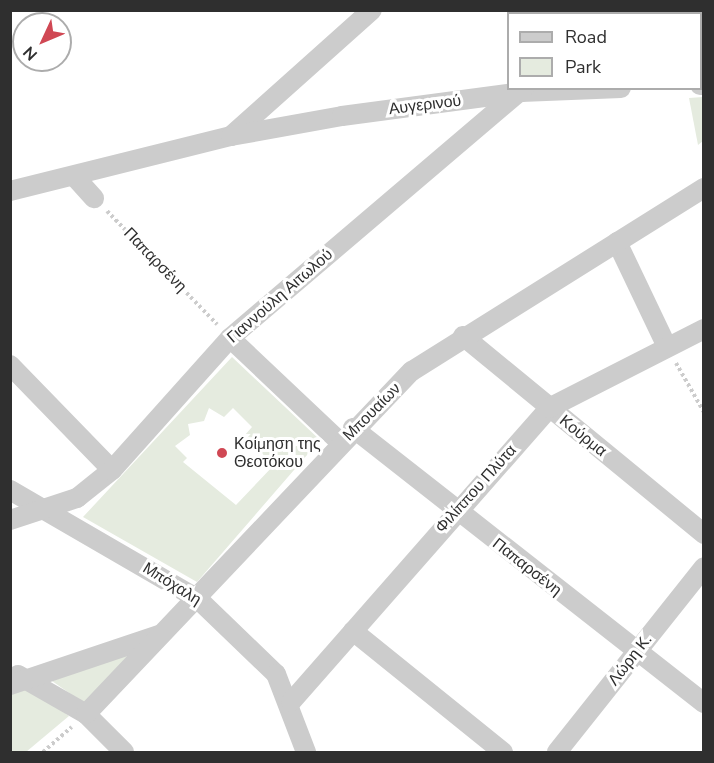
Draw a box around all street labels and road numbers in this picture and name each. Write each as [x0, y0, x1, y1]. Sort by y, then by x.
street label: Αυγερινού [388, 91, 462, 119]
street label: Παπαρσένη [119, 224, 191, 296]
street label: Γιαννούλη Αιτωλού [223, 245, 337, 347]
street label: Μπουαίων [339, 379, 405, 445]
street label: Κούρμα [555, 411, 611, 461]
street label: Φιλίππου Πλύτα [431, 441, 521, 537]
street label: Παπαρσένη [489, 534, 565, 600]
street label: Μπόχαλη [139, 559, 205, 609]
street label: Λώρη Κ. [604, 631, 656, 689]

